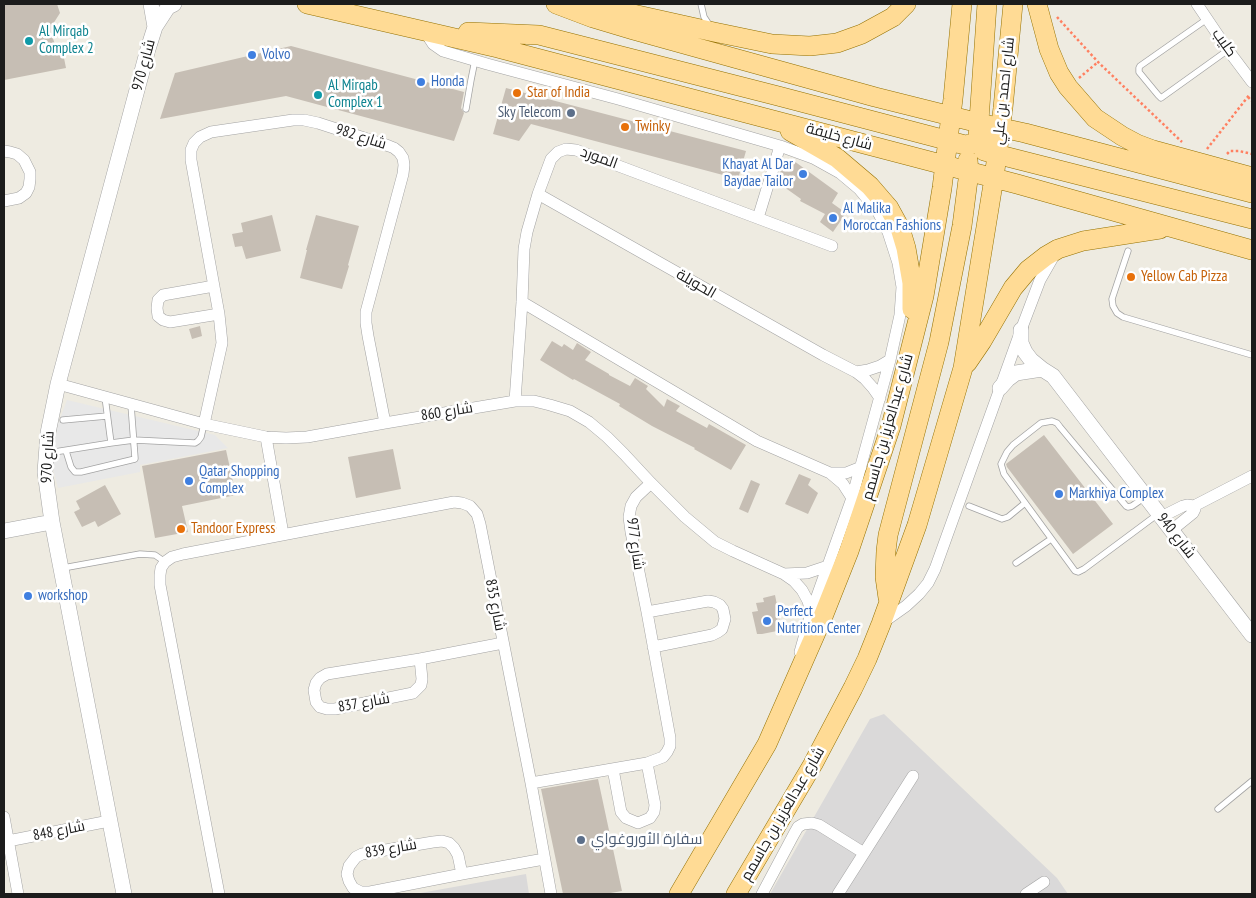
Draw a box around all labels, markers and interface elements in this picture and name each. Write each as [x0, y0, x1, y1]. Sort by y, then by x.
place label: Al Mirqab Complex 2 [39, 23, 94, 58]
street label: كليب [1208, 25, 1240, 61]
marker: Al Mirqab Complex 2 [23, 35, 35, 47]
street label: شارع احمد بن علي [989, 36, 1019, 146]
street label: شارع 970 [129, 37, 159, 93]
place label: Volvo [262, 46, 290, 64]
marker: Volvo [246, 49, 258, 61]
place label: Honda [431, 73, 465, 91]
marker: Honda [415, 76, 427, 88]
place label: Al Mirqab Complex 1 [328, 77, 383, 112]
place label: Star of India [527, 84, 590, 102]
marker: Star of India [511, 87, 523, 99]
marker: Al Mirqab Complex 1 [312, 89, 324, 101]
place label: Sky Telecom [498, 104, 561, 122]
marker: Sky Telecom [565, 107, 577, 119]
place label: Twinky [635, 118, 670, 136]
street label: شارع 982 [333, 120, 389, 154]
street label: شارع خليفة [804, 120, 874, 154]
marker: Twinky [619, 121, 631, 133]
street label: المورد [578, 143, 620, 173]
place label: Khayat Al Dar Baydae Tailor [722, 156, 793, 191]
marker: Khayat Al Dar Baydae Tailor [797, 168, 809, 180]
place label: Al Malika Moroccan Fashions [843, 200, 941, 235]
marker: Al Malika Moroccan Fashions [827, 212, 839, 224]
street label: الحويلة [673, 265, 719, 303]
place label: Yellow Cab Pizza [1141, 268, 1227, 286]
marker: Yellow Cab Pizza [1125, 271, 1137, 283]
street label: شارع عبدالعزيز بن جاسمم [858, 352, 918, 502]
street label: شارع 860 [420, 399, 474, 425]
street label: شارع 970 [38, 430, 58, 484]
place label: Qatar Shopping Complex [199, 463, 280, 498]
marker: Qatar Shopping Complex [183, 475, 195, 487]
place label: Markhiya Complex [1069, 485, 1164, 503]
marker: Markhiya Complex [1053, 488, 1065, 500]
street label: شارع 940 [1153, 510, 1199, 562]
street label: شارع 977 [622, 517, 648, 571]
place label: Tandoor Express [191, 520, 275, 538]
marker: Tandoor Express [175, 523, 187, 535]
street label: شارع 835 [481, 578, 509, 632]
place label: workshop [38, 587, 88, 605]
marker: workshop [22, 590, 34, 602]
place label: Perfect Nutrition Center [777, 603, 860, 638]
marker: Perfect Nutrition Center [761, 615, 773, 627]
street label: شارع 837 [337, 690, 391, 716]
street label: شارع عبدالعزيز بن جاسمم [737, 744, 829, 884]
street label: شارع 848 [32, 817, 86, 845]
place label: سفارة الأوروغواي [591, 831, 702, 849]
marker: سفارة الأوروغواي [575, 834, 587, 846]
street label: شارع 839 [364, 836, 418, 862]

